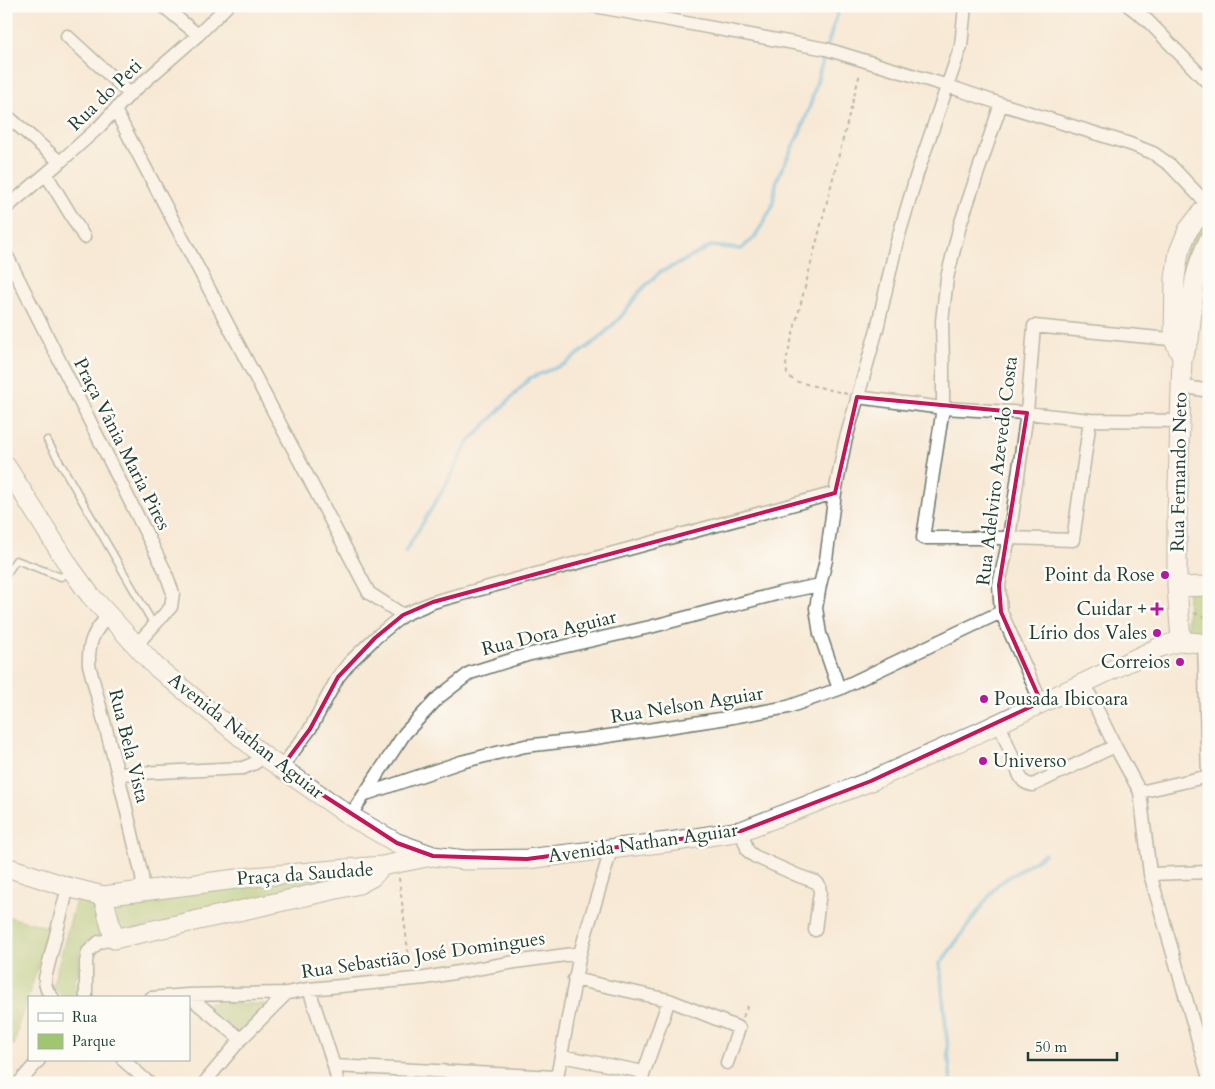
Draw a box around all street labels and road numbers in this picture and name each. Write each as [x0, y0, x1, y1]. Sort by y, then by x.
street label: Rua do Peti [62, 53, 148, 137]
street label: Praça Vânia Maria Pires [67, 353, 177, 535]
street label: Rua Adelviro Azevedo Costa [970, 355, 1024, 587]
street label: Rua Fernando Neto [1165, 392, 1193, 552]
street label: Rua Dora Aguiar [479, 604, 619, 662]
street label: Avenida Nathan Aguiar [163, 667, 329, 805]
street label: Rua Nelson Aguiar [609, 680, 765, 730]
street label: Rua Bela Vista [102, 686, 156, 806]
street label: Avenida Nathan Aguiar [546, 817, 740, 869]
street label: Praça da Saudade [236, 856, 374, 892]
street label: Rua Sebastião José Domingues [300, 925, 546, 985]

